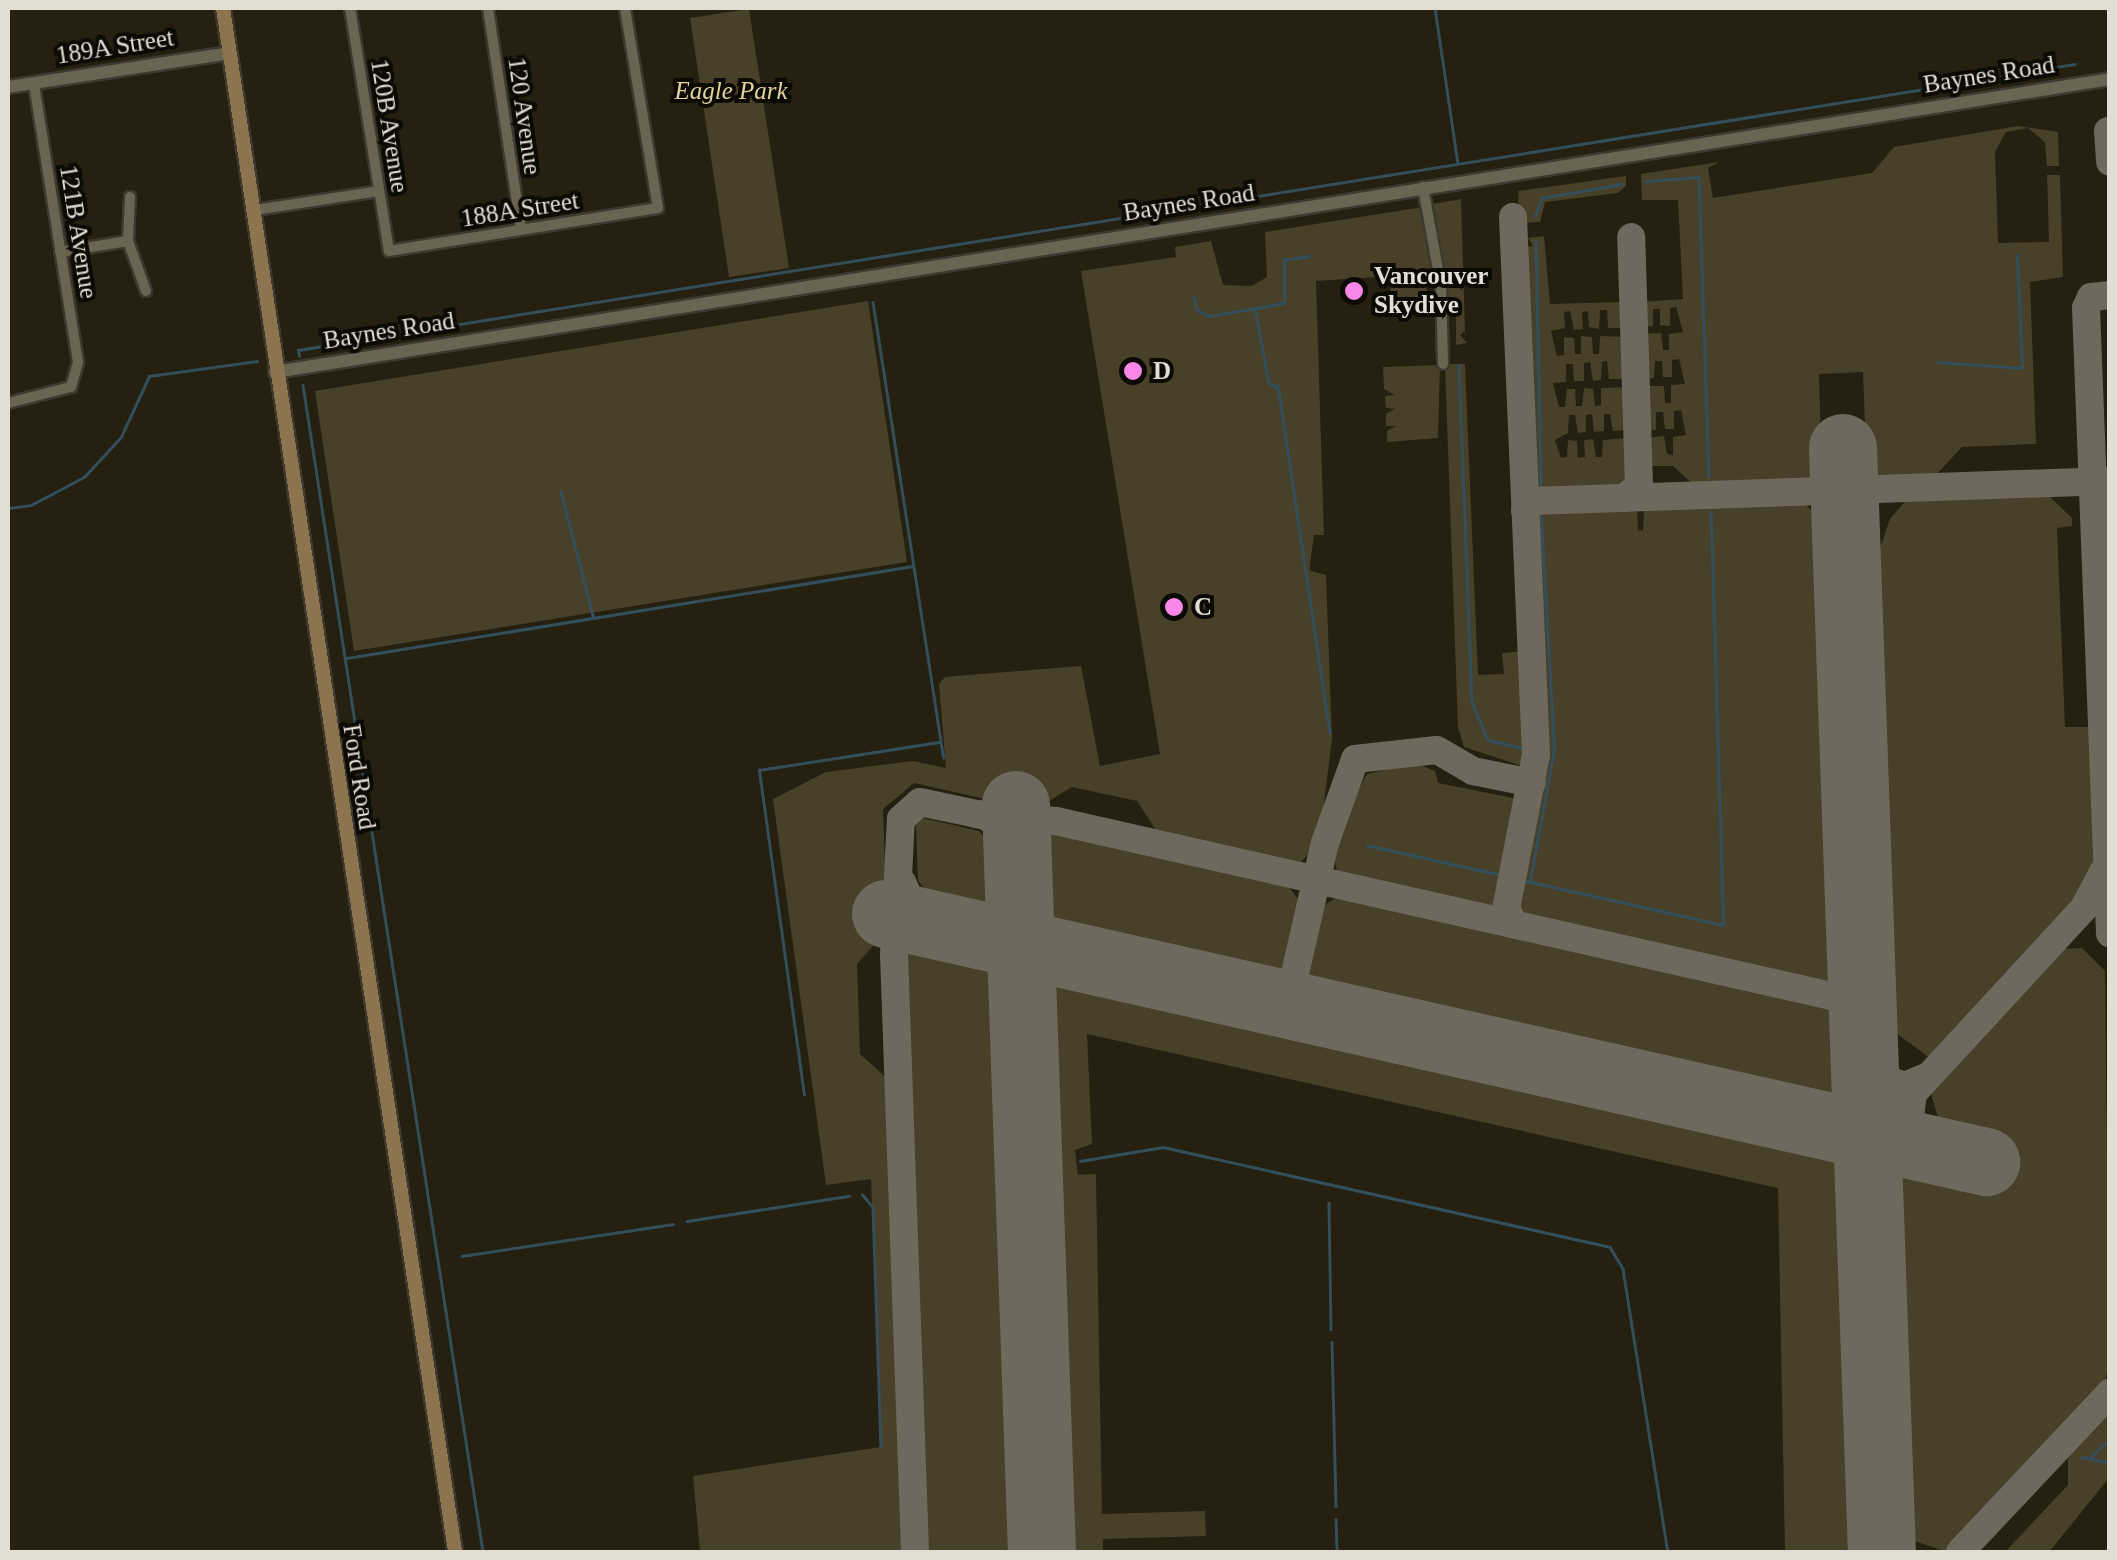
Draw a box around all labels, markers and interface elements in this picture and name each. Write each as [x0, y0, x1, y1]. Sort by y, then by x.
street label: 189A Street [53, 23, 177, 71]
street label: Baynes Road [1921, 50, 2057, 100]
street label: 120 Avenue [501, 55, 547, 177]
street label: 120B Avenue [364, 56, 414, 196]
park label: Eagle Park [674, 76, 788, 106]
street label: 121B Avenue [53, 162, 103, 302]
street label: Baynes Road [1121, 178, 1257, 228]
street label: 188A Street [458, 186, 582, 234]
place label: Vancouver Skydive [1374, 262, 1488, 321]
marker: Vancouver Skydive [1343, 280, 1365, 302]
street label: Baynes Road [321, 306, 457, 356]
place label: D [1153, 356, 1171, 386]
marker: D [1122, 360, 1144, 382]
place label: C [1194, 592, 1212, 622]
marker: C [1163, 596, 1185, 618]
street label: Ford Road [336, 722, 382, 832]

